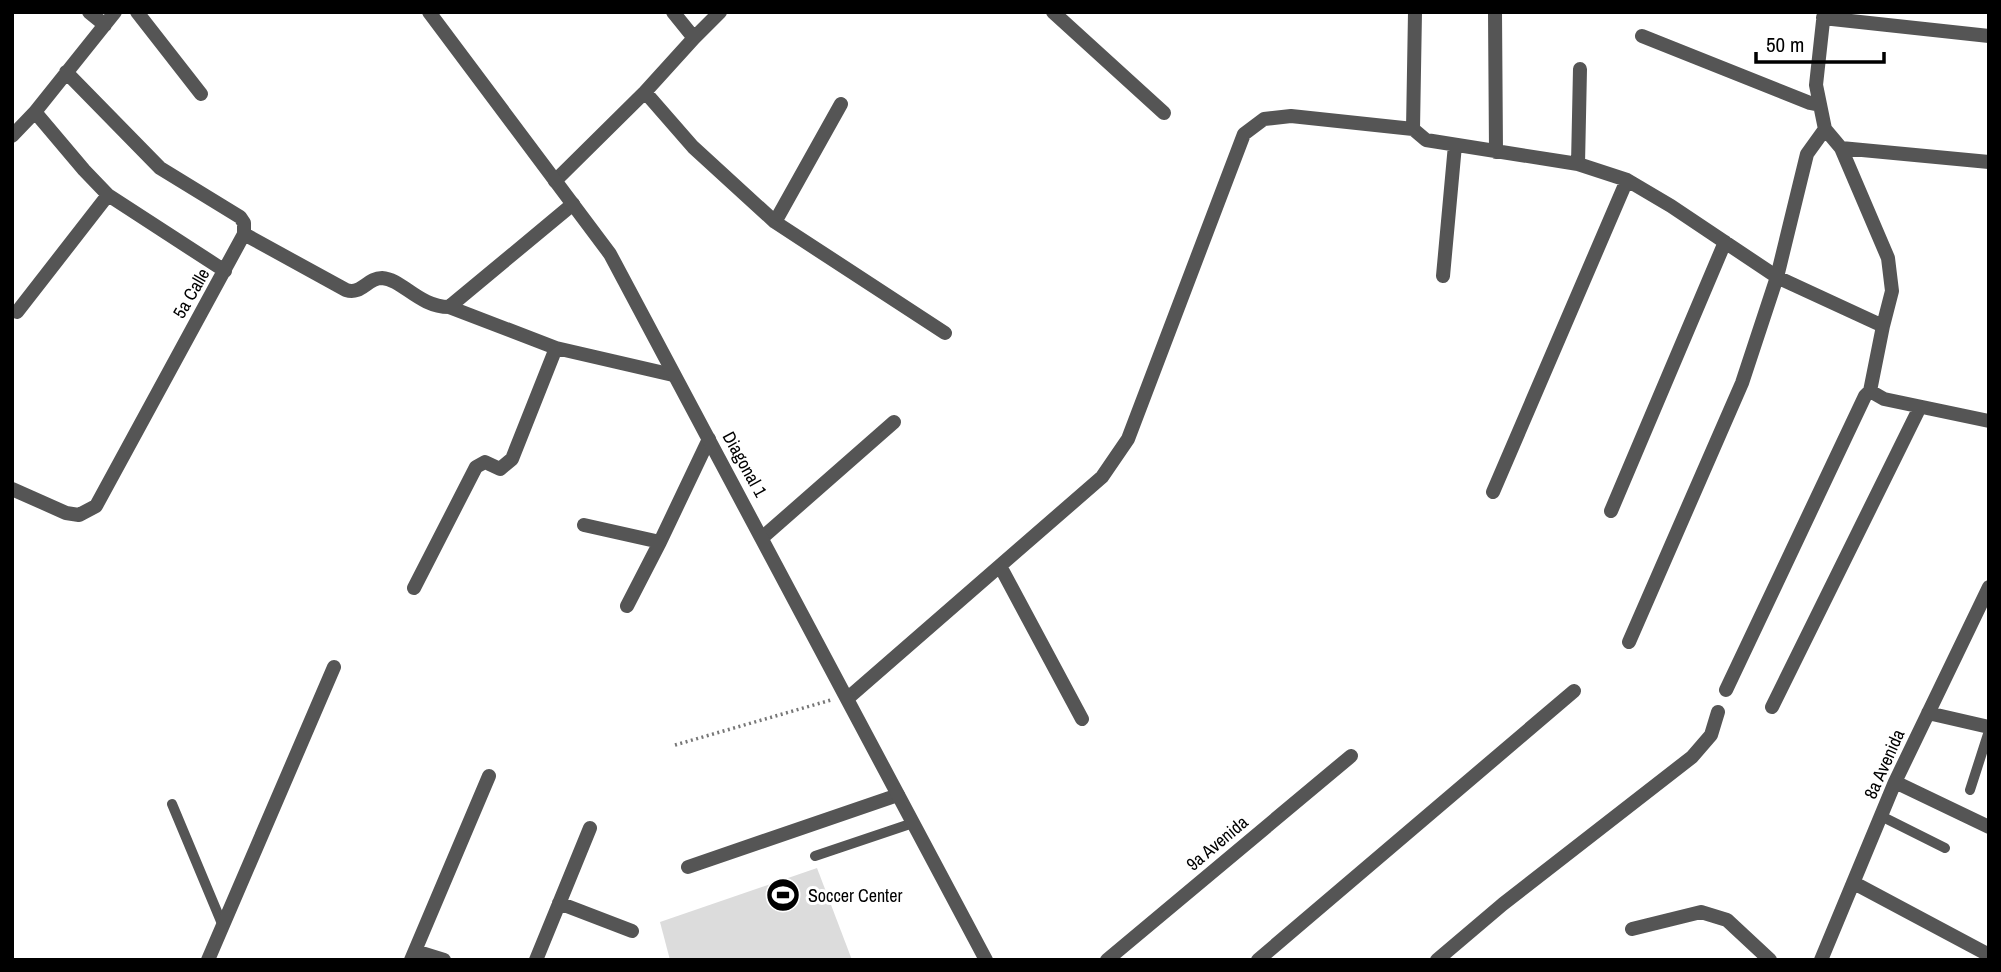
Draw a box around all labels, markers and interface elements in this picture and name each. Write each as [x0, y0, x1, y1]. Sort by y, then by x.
scale bar [1756, 21, 1884, 65]
text: 50 m [1766, 30, 1804, 59]
street label: 5a Calle [167, 263, 215, 323]
street label: Diagonal 1 [717, 427, 774, 502]
street label: 8a Avenida [1858, 725, 1910, 803]
street label: 9a Avenida [1181, 810, 1253, 876]
sports icon: Soccer Center [764, 876, 802, 914]
place label: Soccer Center [808, 883, 902, 908]

